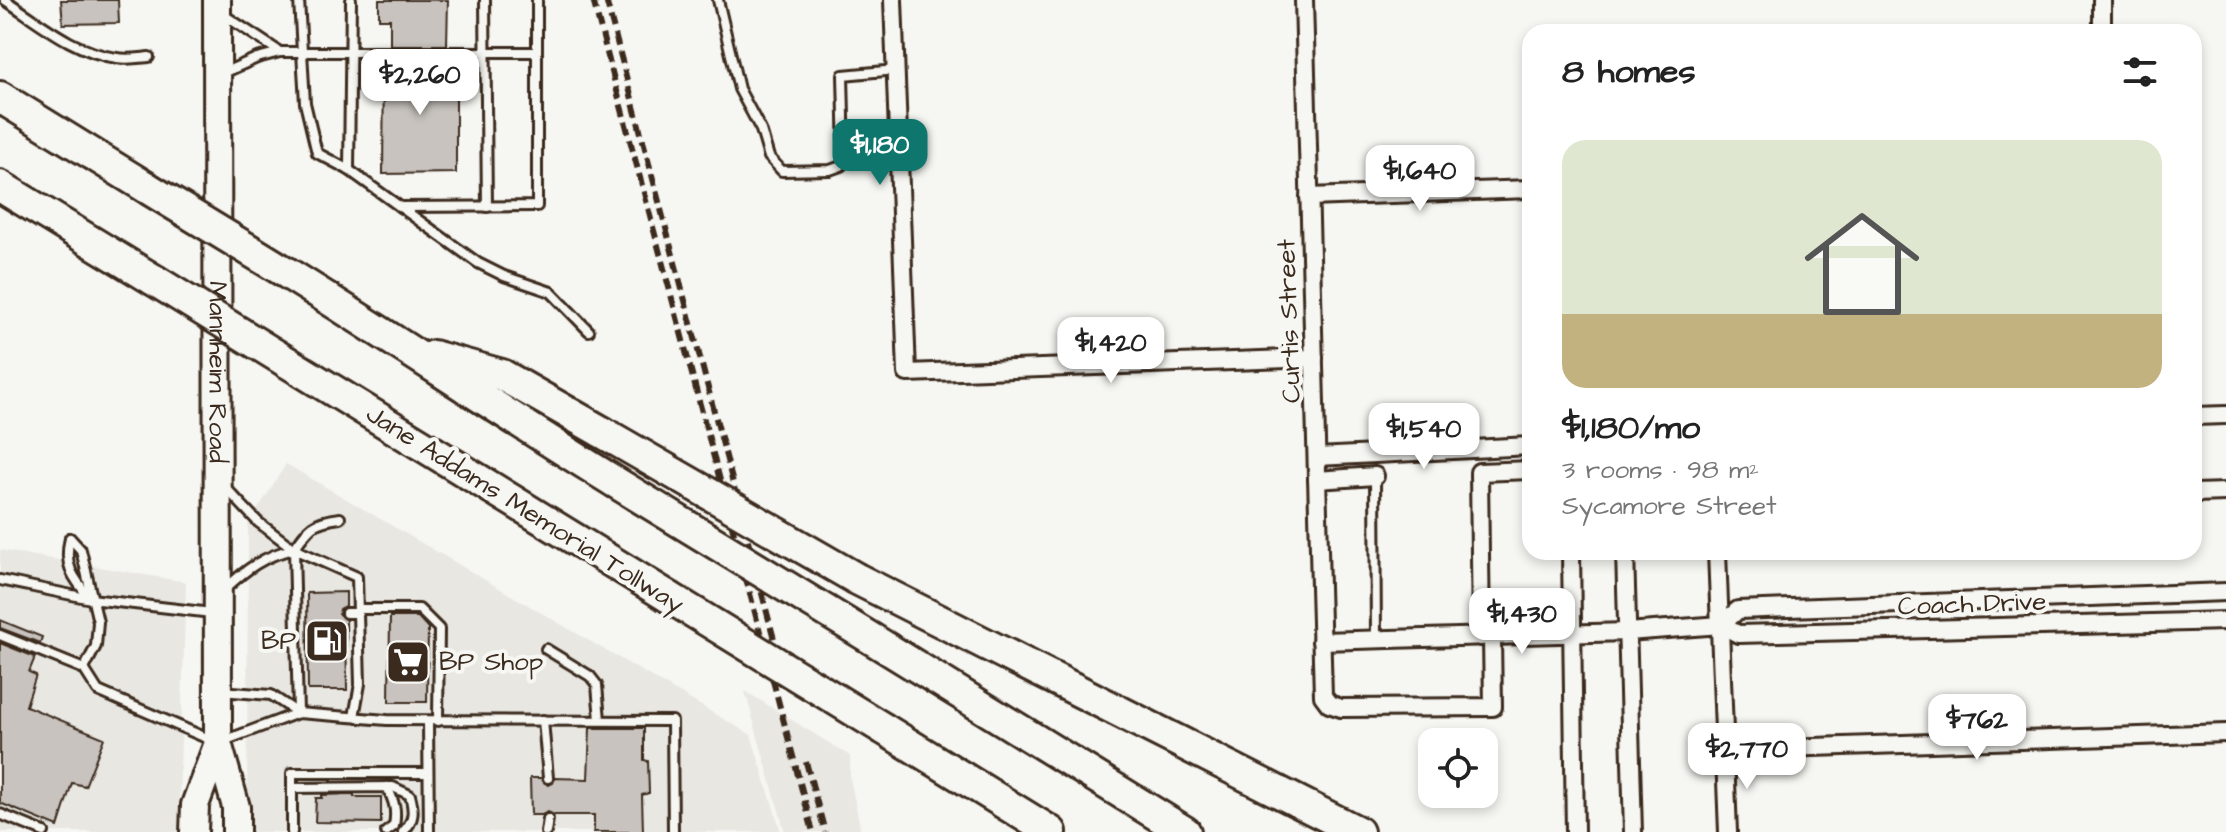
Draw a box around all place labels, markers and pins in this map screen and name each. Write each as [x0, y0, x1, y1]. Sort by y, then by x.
pin: $2,260 [355, 49, 485, 117]
pin: $1,180 [815, 119, 945, 187]
pin: $1,640 [1355, 145, 1485, 213]
pin: $1,420 [1046, 317, 1176, 385]
pin: $1,540 [1359, 403, 1489, 471]
pin: $1,430 [1457, 588, 1587, 656]
fuel station icon: BP [303, 617, 351, 665]
place label: BP [261, 623, 296, 659]
supermarket icon: BP Shop [384, 638, 432, 686]
place label: BP Shop [439, 644, 543, 680]
pin: $762 [1930, 694, 2024, 762]
pin: $2,770 [1682, 723, 1812, 791]

